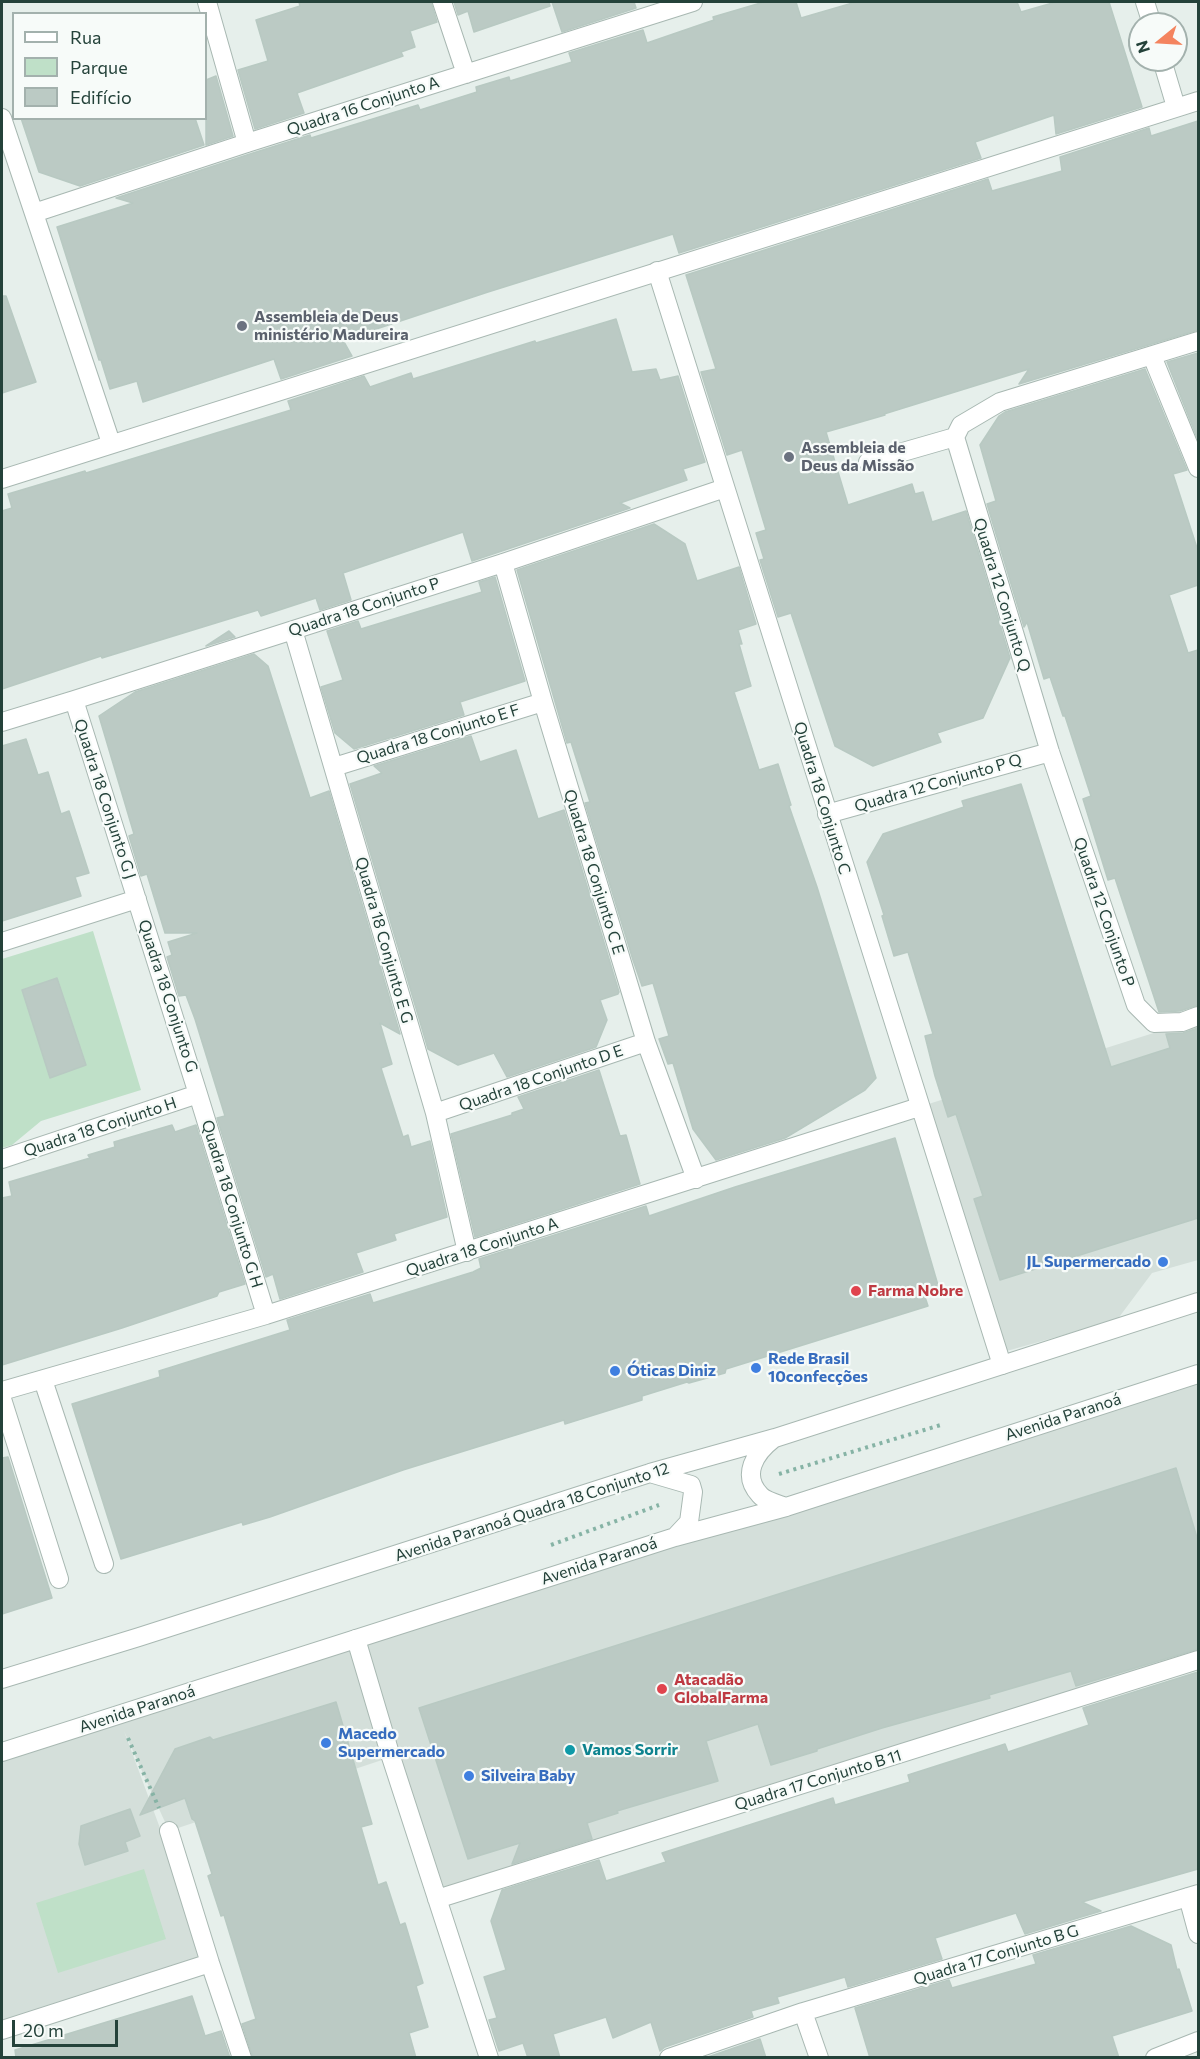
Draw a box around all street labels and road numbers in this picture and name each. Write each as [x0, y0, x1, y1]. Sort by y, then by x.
street label: Quadra 16 Conjunto A [284, 72, 442, 140]
street label: Quadra 12 Conjunto Q [969, 516, 1035, 674]
street label: Quadra 18 Conjunto P [286, 573, 442, 641]
street label: Quadra 18 Conjunto E F [354, 700, 522, 768]
street label: Quadra 18 Conjunto G J [70, 716, 140, 882]
street label: Quadra 18 Conjunto C [790, 719, 854, 877]
street label: Quadra 12 Conjunto P Q [852, 750, 1024, 816]
street label: Quadra 18 Conjunto C E [560, 787, 628, 957]
street label: Quadra 12 Conjunto P [1069, 835, 1139, 989]
street label: Quadra 18 Conjunto E G [351, 855, 417, 1025]
street label: Quadra 18 Conjunto G [134, 917, 202, 1075]
street label: Quadra 18 Conjunto D E [456, 1041, 626, 1115]
street label: Quadra 18 Conjunto H [21, 1093, 179, 1161]
street label: Quadra 18 Conjunto G H [197, 1118, 267, 1290]
street label: Quadra 18 Conjunto A [403, 1213, 561, 1281]
street label: Avenida Paranoá [1003, 1389, 1123, 1445]
street label: Avenida Paranoá Quadra 18 Conjunto 12 [392, 1458, 672, 1566]
street label: Avenida Paranoá [539, 1533, 659, 1589]
street label: Avenida Paranoá [77, 1681, 197, 1737]
street label: Quadra 17 Conjunto B 11 [732, 1745, 904, 1815]
street label: Quadra 17 Conjunto B G [911, 1921, 1081, 1989]

